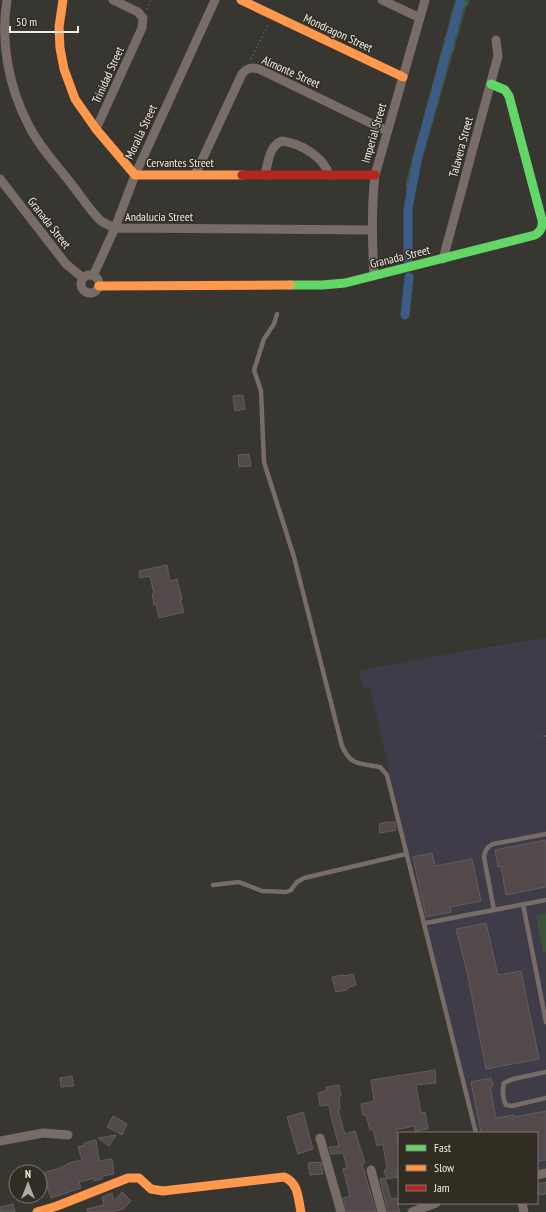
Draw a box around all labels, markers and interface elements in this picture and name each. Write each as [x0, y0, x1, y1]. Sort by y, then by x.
scale bar [10, 8, 78, 34]
street label: Mondragon Street [301, 10, 376, 55]
text: 50 m [16, 14, 37, 29]
street label: Trinidad Street [88, 43, 127, 106]
street label: Almonte Street [260, 52, 323, 91]
street label: Imperial Street [358, 100, 389, 165]
street label: Moralla Street [121, 101, 160, 162]
street label: Talavera Street [445, 114, 476, 179]
street label: Cervantes Street [146, 155, 215, 170]
street label: Granada Street [25, 194, 75, 252]
street label: Andalucia Street [125, 209, 194, 224]
street label: Granada Street [368, 242, 432, 271]
legend [398, 1132, 538, 1204]
text: Fast [434, 1140, 452, 1155]
text: Slow [434, 1160, 455, 1175]
north arrow [8, 1164, 48, 1204]
text: N [25, 1167, 31, 1181]
text: Jam [433, 1180, 450, 1195]

